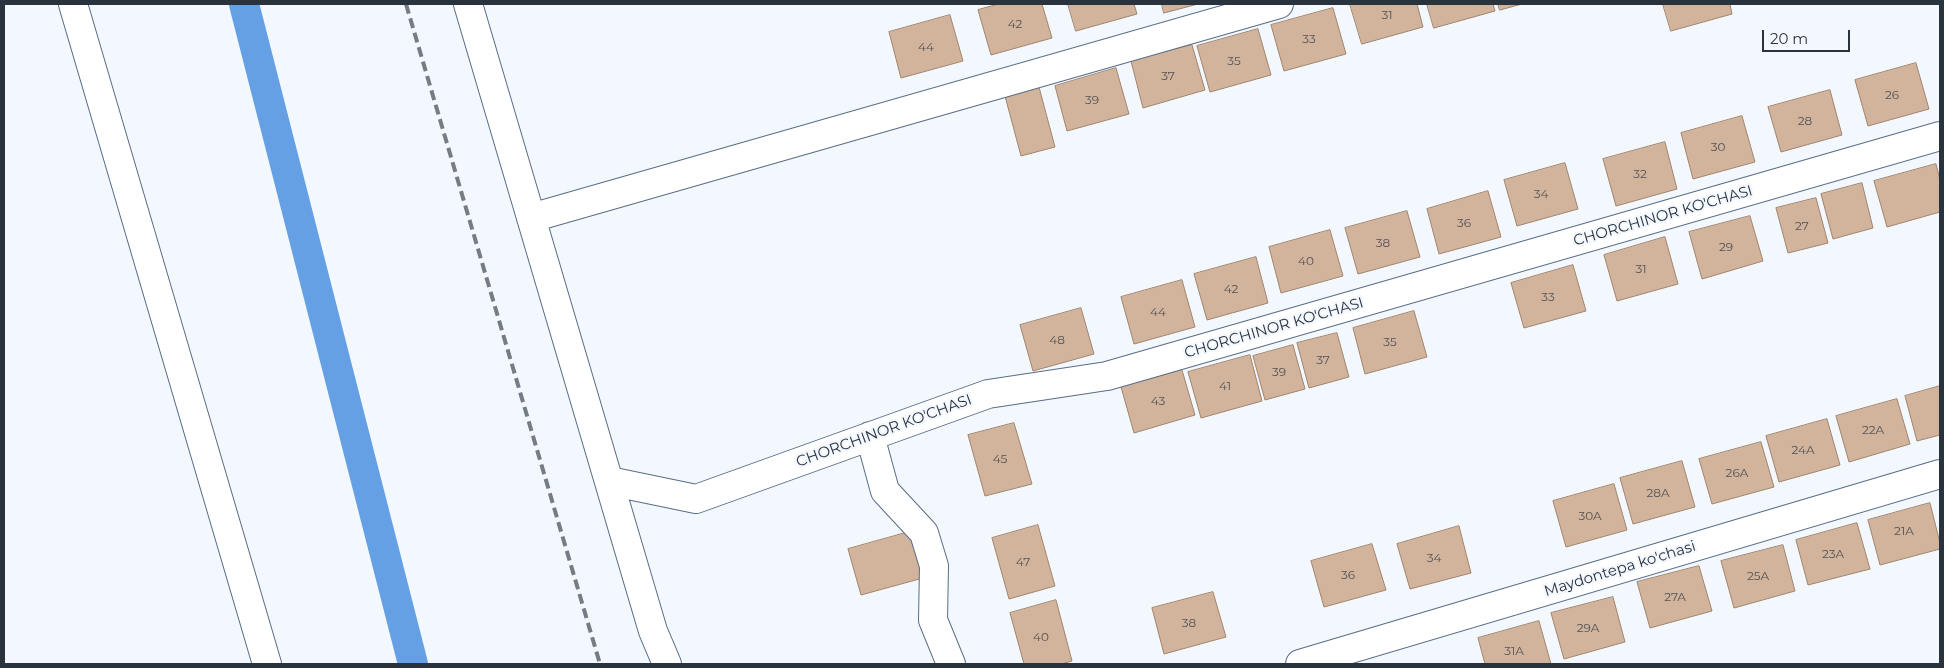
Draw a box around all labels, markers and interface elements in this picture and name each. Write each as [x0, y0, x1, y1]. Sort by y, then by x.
house number: 31 [1381, 8, 1393, 22]
house number: 42 [1008, 17, 1022, 31]
scale bar [1764, 20, 1852, 52]
text: 20 m [1770, 29, 1808, 48]
house number: 33 [1302, 32, 1316, 46]
house number: 44 [918, 40, 934, 54]
house number: 35 [1227, 54, 1241, 68]
house number: 37 [1161, 69, 1175, 83]
house number: 26 [1885, 88, 1899, 102]
house number: 39 [1085, 93, 1099, 107]
house number: 28 [1798, 114, 1812, 128]
house number: 30 [1711, 140, 1725, 154]
house number: 32 [1633, 167, 1647, 181]
street label: CHORCHINOR KO'CHASI [1571, 182, 1755, 250]
house number: 34 [1534, 187, 1548, 201]
house number: 36 [1457, 216, 1471, 230]
house number: 27 [1795, 219, 1809, 233]
house number: 38 [1376, 236, 1390, 250]
house number: 29 [1719, 240, 1733, 254]
house number: 40 [1298, 254, 1314, 268]
house number: 31 [1635, 262, 1647, 276]
house number: 42 [1224, 282, 1238, 296]
house number: 33 [1541, 290, 1555, 304]
street label: CHORCHINOR KO'CHASI [1182, 294, 1366, 362]
house number: 44 [1150, 305, 1166, 319]
house number: 48 [1049, 333, 1065, 347]
house number: 35 [1383, 335, 1397, 349]
house number: 37 [1316, 353, 1330, 367]
house number: 39 [1272, 365, 1286, 379]
house number: 41 [1219, 379, 1231, 393]
street label: CHORCHINOR KO'CHASI [794, 391, 974, 471]
house number: 43 [1151, 394, 1165, 408]
house number: 22A [1862, 423, 1884, 437]
house number: 24A [1791, 443, 1815, 457]
house number: 45 [993, 452, 1007, 466]
house number: 26A [1726, 466, 1748, 480]
house number: 28A [1646, 486, 1670, 500]
house number: 30A [1578, 509, 1602, 523]
house number: 21A [1894, 524, 1914, 538]
street label: Maydontepa ko'chasi [1542, 537, 1698, 601]
house number: 23A [1822, 547, 1844, 561]
house number: 34 [1427, 551, 1441, 565]
house number: 47 [1016, 555, 1030, 569]
house number: 36 [1341, 568, 1355, 582]
house number: 25A [1747, 569, 1769, 583]
house number: 27A [1664, 590, 1686, 604]
house number: 38 [1182, 616, 1196, 630]
house number: 29A [1577, 621, 1599, 635]
house number: 40 [1033, 630, 1049, 644]
house number: 31A [1504, 644, 1524, 658]

